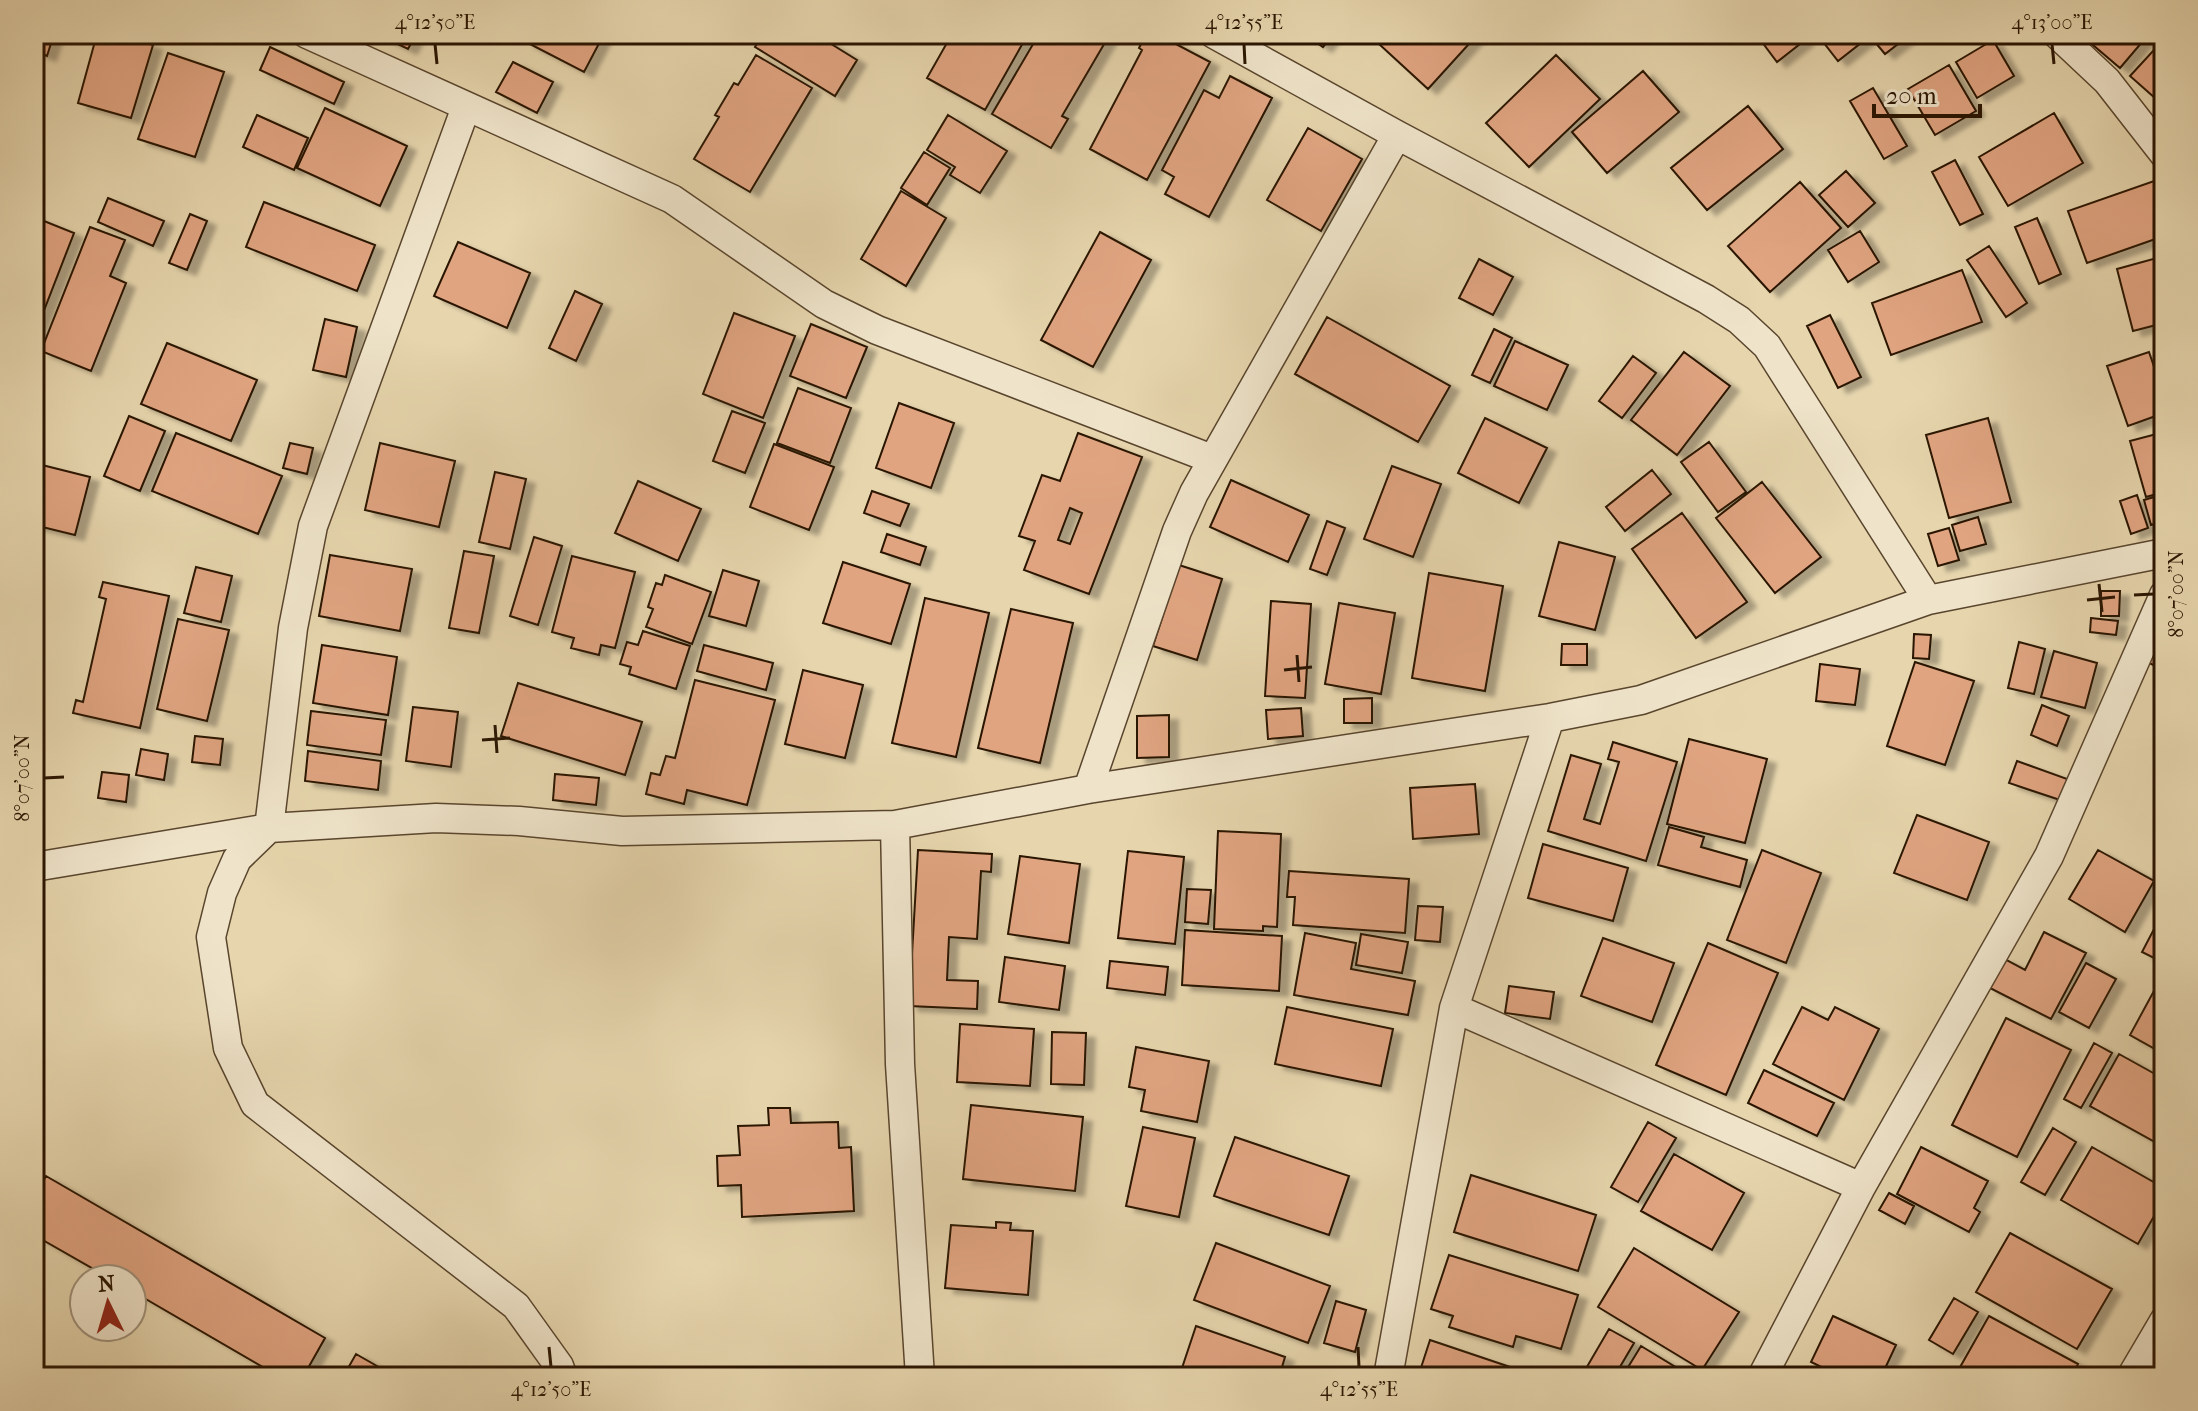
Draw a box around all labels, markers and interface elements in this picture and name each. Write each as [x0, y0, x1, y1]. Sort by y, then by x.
text: 4°12'50"E [395, 11, 475, 34]
text: 4°12'55"E [1205, 11, 1283, 34]
text: 4°13'00"E [2012, 11, 2092, 34]
scale bar [1874, 68, 1980, 118]
text: 20 m [1886, 82, 1937, 110]
text: 8°07'00"N [2165, 550, 2188, 638]
text: 8°07'00"N [11, 734, 34, 822]
north arrow [68, 1263, 148, 1343]
text: N [97, 1270, 116, 1298]
text: 4°12'50"E [511, 1378, 591, 1401]
text: 4°12'55"E [1320, 1378, 1398, 1401]

